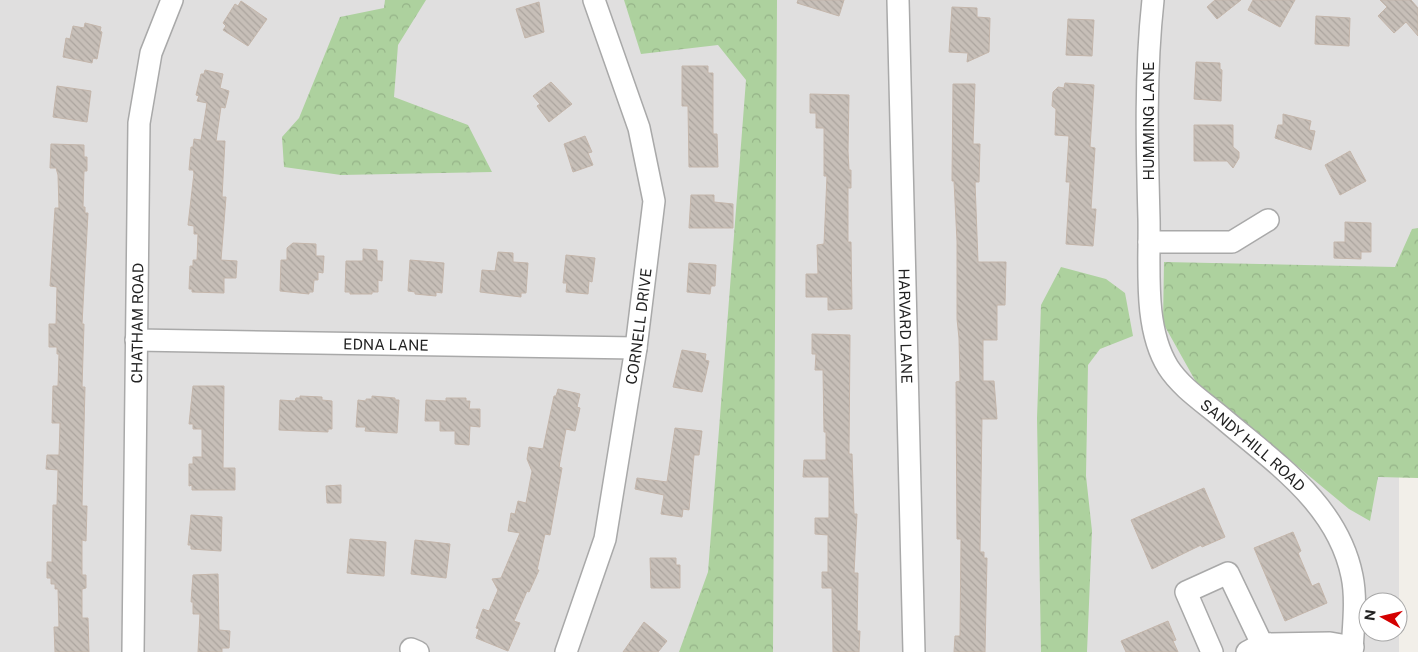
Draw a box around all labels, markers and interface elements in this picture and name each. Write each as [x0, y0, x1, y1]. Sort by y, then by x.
street label: HUMMING LANE [1140, 62, 1157, 180]
street label: CHATHAM ROAD [128, 263, 146, 383]
street label: CORNELL DRIVE [622, 267, 654, 386]
street label: HARVARD LANE [896, 268, 916, 384]
street label: EDNA LANE [343, 335, 429, 353]
street label: SANDY HILL ROAD [1197, 395, 1309, 494]
north arrow [1358, 592, 1408, 642]
text: N [1361, 609, 1379, 622]

